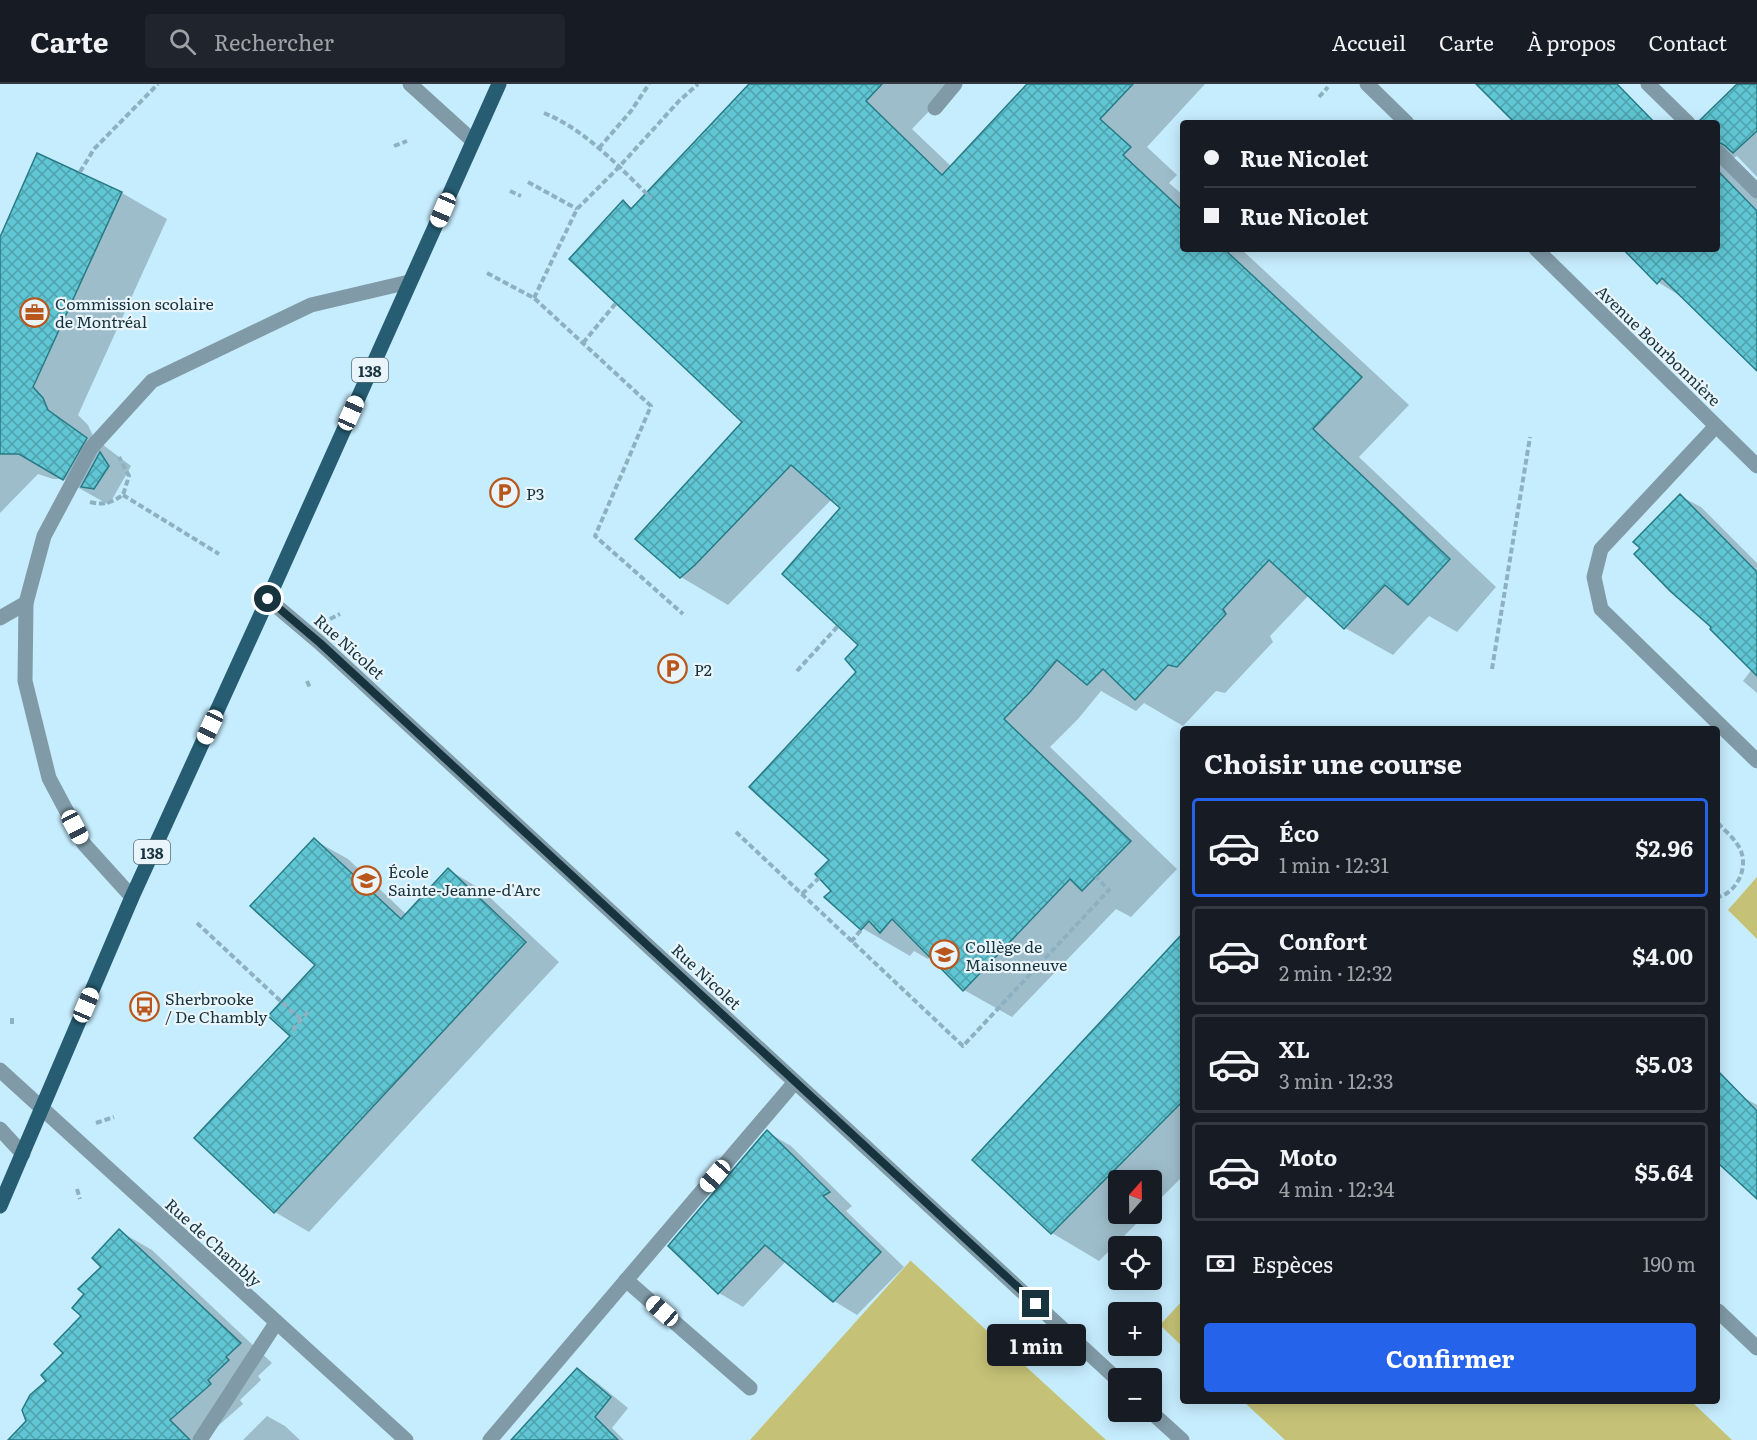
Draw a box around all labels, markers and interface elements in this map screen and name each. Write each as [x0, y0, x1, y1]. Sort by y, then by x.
search box [145, 14, 565, 68]
text: Carte [30, 20, 109, 62]
icon: search [166, 25, 199, 58]
text: Rechercher [214, 25, 334, 58]
text: Accueil [1332, 26, 1406, 57]
text: Carte [1439, 26, 1494, 57]
text: À propos [1527, 26, 1616, 57]
text: Contact [1649, 26, 1727, 57]
text: Rue Nicolet [1240, 141, 1368, 174]
car [428, 190, 458, 230]
text: Rue Nicolet [1240, 199, 1368, 232]
street label: Avenue Bourbonnière [1591, 279, 1727, 411]
place label: Commission scolaire de Montréal [55, 291, 214, 333]
office icon: Commission scolaire de Montréal [18, 296, 50, 328]
road number: 138 [352, 358, 388, 382]
car [335, 393, 367, 433]
parking icon: P3 [489, 477, 521, 509]
place label: P3 [526, 481, 544, 505]
route start [254, 585, 281, 612]
street label: Rue Nicolet [309, 608, 391, 685]
parking icon: P2 [657, 653, 689, 685]
place label: P2 [694, 657, 712, 681]
car [194, 707, 226, 747]
text: Choisir une course [1204, 742, 1462, 782]
car [59, 807, 91, 847]
text: Éco [1279, 816, 1319, 849]
icon: car [1207, 821, 1261, 875]
text: $2.96 [1635, 831, 1693, 864]
road number: 138 [134, 840, 170, 864]
text: 1 min · 12:31 [1279, 849, 1389, 879]
place label: École Sainte-Jeanne-d'Arc [388, 859, 540, 901]
school or university icon: École Sainte-Jeanne-d'Arc [351, 864, 383, 896]
text: Confort [1279, 924, 1367, 957]
icon: car [1207, 929, 1261, 983]
place label: Collège de Maisonneuve [965, 934, 1067, 976]
street label: Rue Nicolet [667, 937, 748, 1015]
school or university icon: Collège de Maisonneuve [928, 939, 960, 971]
text: $4.00 [1632, 939, 1693, 972]
text: 2 min · 12:32 [1279, 957, 1392, 987]
car [71, 985, 101, 1025]
place label: Sherbrooke / De Chambly [165, 986, 268, 1028]
bus stop icon: Sherbrooke / De Chambly [128, 991, 160, 1023]
text: XL [1279, 1032, 1310, 1065]
icon: car [1207, 1037, 1261, 1091]
text: $5.03 [1635, 1047, 1693, 1080]
text: 3 min · 12:33 [1279, 1065, 1394, 1095]
text: Moto [1279, 1140, 1337, 1173]
icon: car [1207, 1145, 1261, 1199]
text: $5.64 [1635, 1155, 1693, 1188]
car [696, 1157, 734, 1195]
north arrow [1108, 1170, 1162, 1224]
map controls [1108, 1170, 1162, 1422]
text: 4 min · 12:34 [1279, 1173, 1394, 1203]
street label: Rue de Chambly [161, 1192, 268, 1292]
button: locate [1108, 1236, 1162, 1290]
icon: cash [1204, 1247, 1237, 1280]
text: Espèces [1252, 1247, 1333, 1280]
text: 190 m [1642, 1248, 1696, 1278]
route end [1022, 1290, 1049, 1317]
car [643, 1292, 681, 1330]
button: + [1108, 1302, 1162, 1356]
button: Confirmer [1204, 1323, 1696, 1392]
callout: 1 min [986, 1325, 1086, 1367]
text: 1 min [1010, 1330, 1063, 1360]
button: − [1108, 1368, 1162, 1422]

